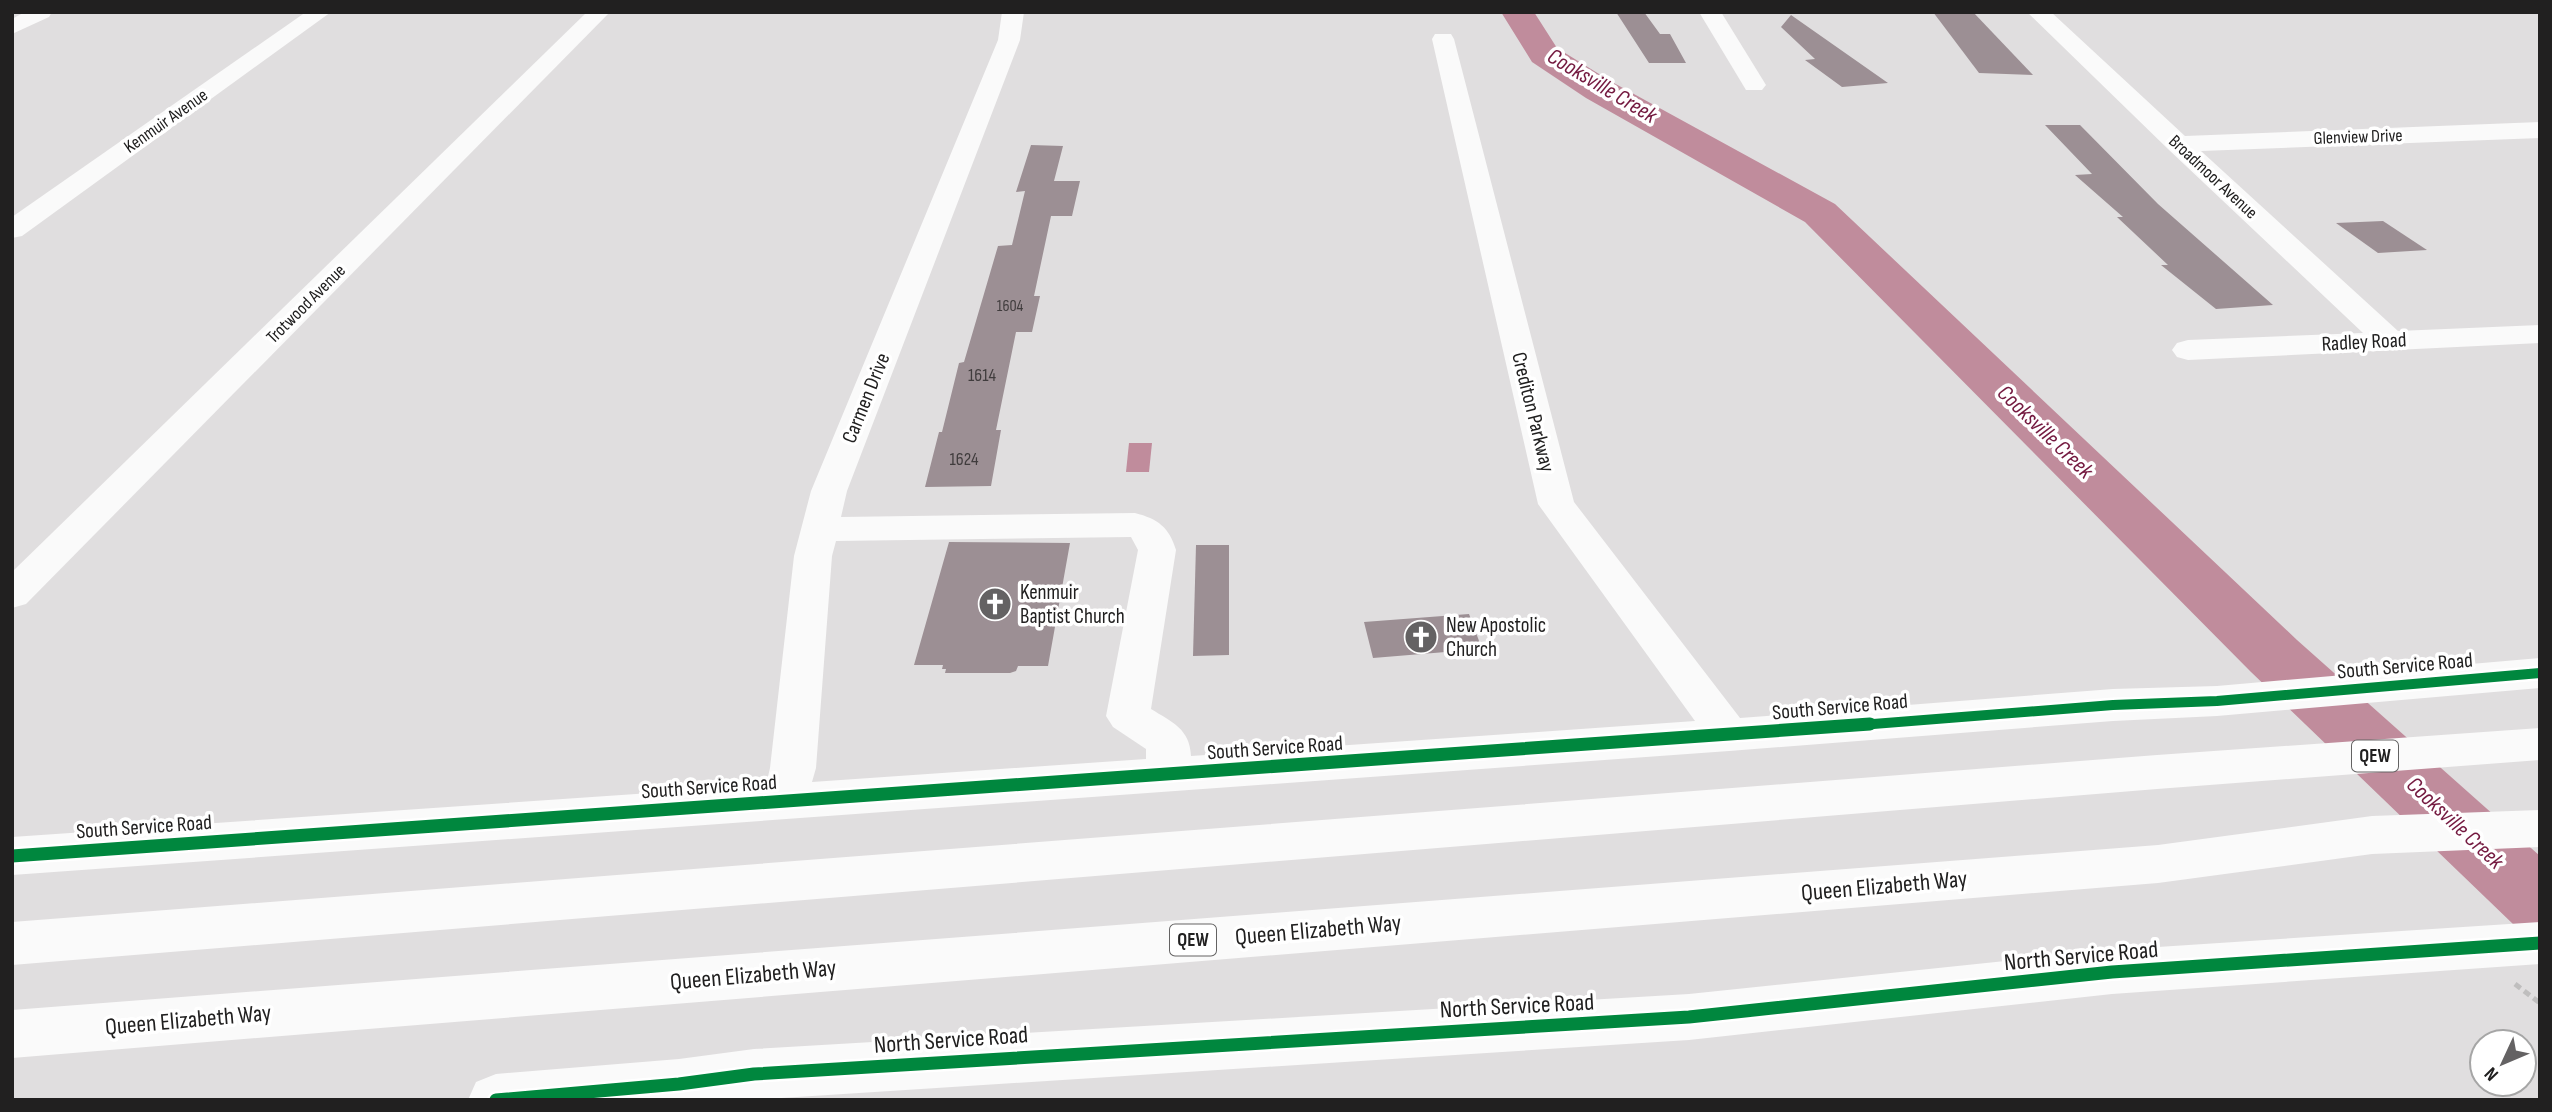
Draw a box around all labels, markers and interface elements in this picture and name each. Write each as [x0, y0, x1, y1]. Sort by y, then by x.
water label: Cooksville Creek [1542, 42, 1663, 130]
street label: Kenmuir Avenue [120, 85, 212, 157]
street label: Glenview Drive [2313, 125, 2403, 149]
street label: Broadmoor Avenue [2164, 131, 2262, 223]
street label: Trotwood Avenue [262, 260, 350, 348]
house number: 1604 [997, 297, 1024, 316]
street label: Radley Road [2321, 327, 2407, 357]
street label: Carmen Drive [837, 349, 895, 447]
street label: Crediton Parkway [1506, 350, 1560, 474]
house number: 1614 [968, 365, 996, 386]
water label: Cooksville Creek [1991, 379, 2100, 486]
house number: 1624 [949, 449, 979, 470]
place label: Kenmuir Baptist Church [1020, 580, 1125, 629]
church icon: Kenmuir Baptist Church [976, 585, 1014, 623]
place label: New Apostolic Church [1446, 613, 1546, 662]
church icon: New Apostolic Church [1402, 618, 1440, 656]
street label: South Service Road [2336, 648, 2474, 684]
street label: South Service Road [1771, 689, 1909, 725]
street label: South Service Road [1206, 731, 1344, 765]
road number: QEW [2352, 740, 2398, 772]
street label: South Service Road [640, 770, 778, 804]
water label: Cooksville Creek [2401, 771, 2511, 876]
street label: South Service Road [75, 810, 213, 844]
street label: Queen Elizabeth Way [1800, 864, 1968, 908]
street label: Queen Elizabeth Way [1234, 908, 1402, 952]
road number: QEW [1170, 924, 1216, 956]
street label: North Service Road [2003, 935, 2159, 977]
street label: Queen Elizabeth Way [669, 953, 837, 997]
street label: North Service Road [1439, 987, 1595, 1025]
street label: Queen Elizabeth Way [104, 998, 272, 1042]
street label: North Service Road [873, 1020, 1029, 1060]
north arrow [2468, 1028, 2538, 1098]
text: N [2480, 1062, 2504, 1085]

